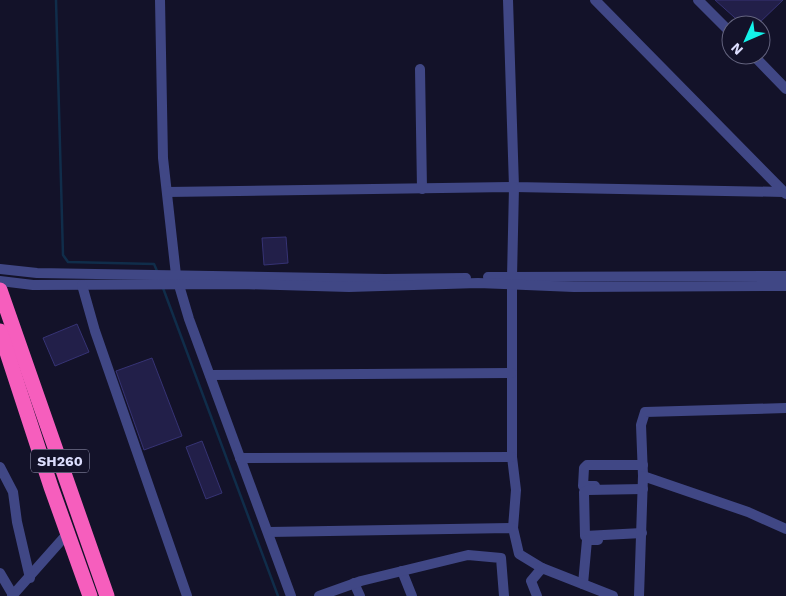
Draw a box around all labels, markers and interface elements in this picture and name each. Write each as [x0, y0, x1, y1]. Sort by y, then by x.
north arrow [721, 15, 771, 65]
text: N [727, 40, 746, 59]
road number: SH260 [31, 450, 89, 472]

